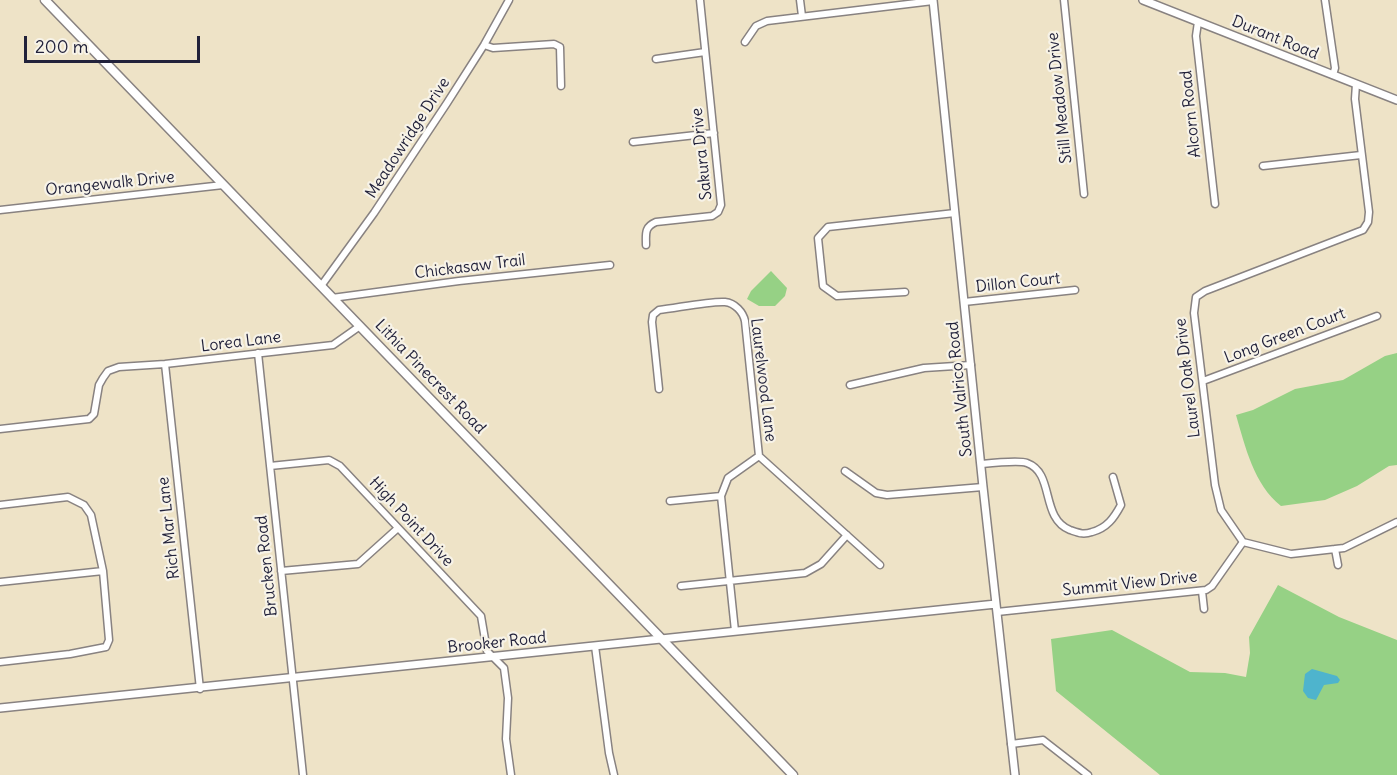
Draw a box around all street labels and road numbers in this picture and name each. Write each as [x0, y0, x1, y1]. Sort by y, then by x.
street label: Durant Road [1229, 12, 1321, 64]
street label: Still Meadow Drive [1044, 31, 1076, 165]
street label: Alcorn Road [1177, 69, 1205, 159]
street label: Meadowridge Drive [362, 74, 454, 202]
street label: Sakura Drive [688, 107, 716, 201]
street label: Orangewalk Drive [44, 168, 176, 200]
street label: Chickasaw Trail [414, 251, 526, 283]
street label: Dillon Court [975, 269, 1061, 297]
street label: Long Green Court [1222, 304, 1348, 368]
street label: Lithia Pinecrest Road [371, 316, 489, 438]
street label: Laurelwood Lane [746, 317, 780, 443]
street label: Laurel Oak Drive [1171, 317, 1205, 439]
street label: South Valrico Road [943, 320, 977, 458]
street label: Lorea Lane [200, 328, 282, 356]
street label: High Point Drive [365, 473, 457, 571]
street label: Rich Mar Lane [154, 476, 184, 580]
street label: Brucken Road [252, 514, 282, 618]
street label: Summit View Drive [1062, 567, 1198, 601]
street label: Brooker Road [447, 628, 547, 658]

